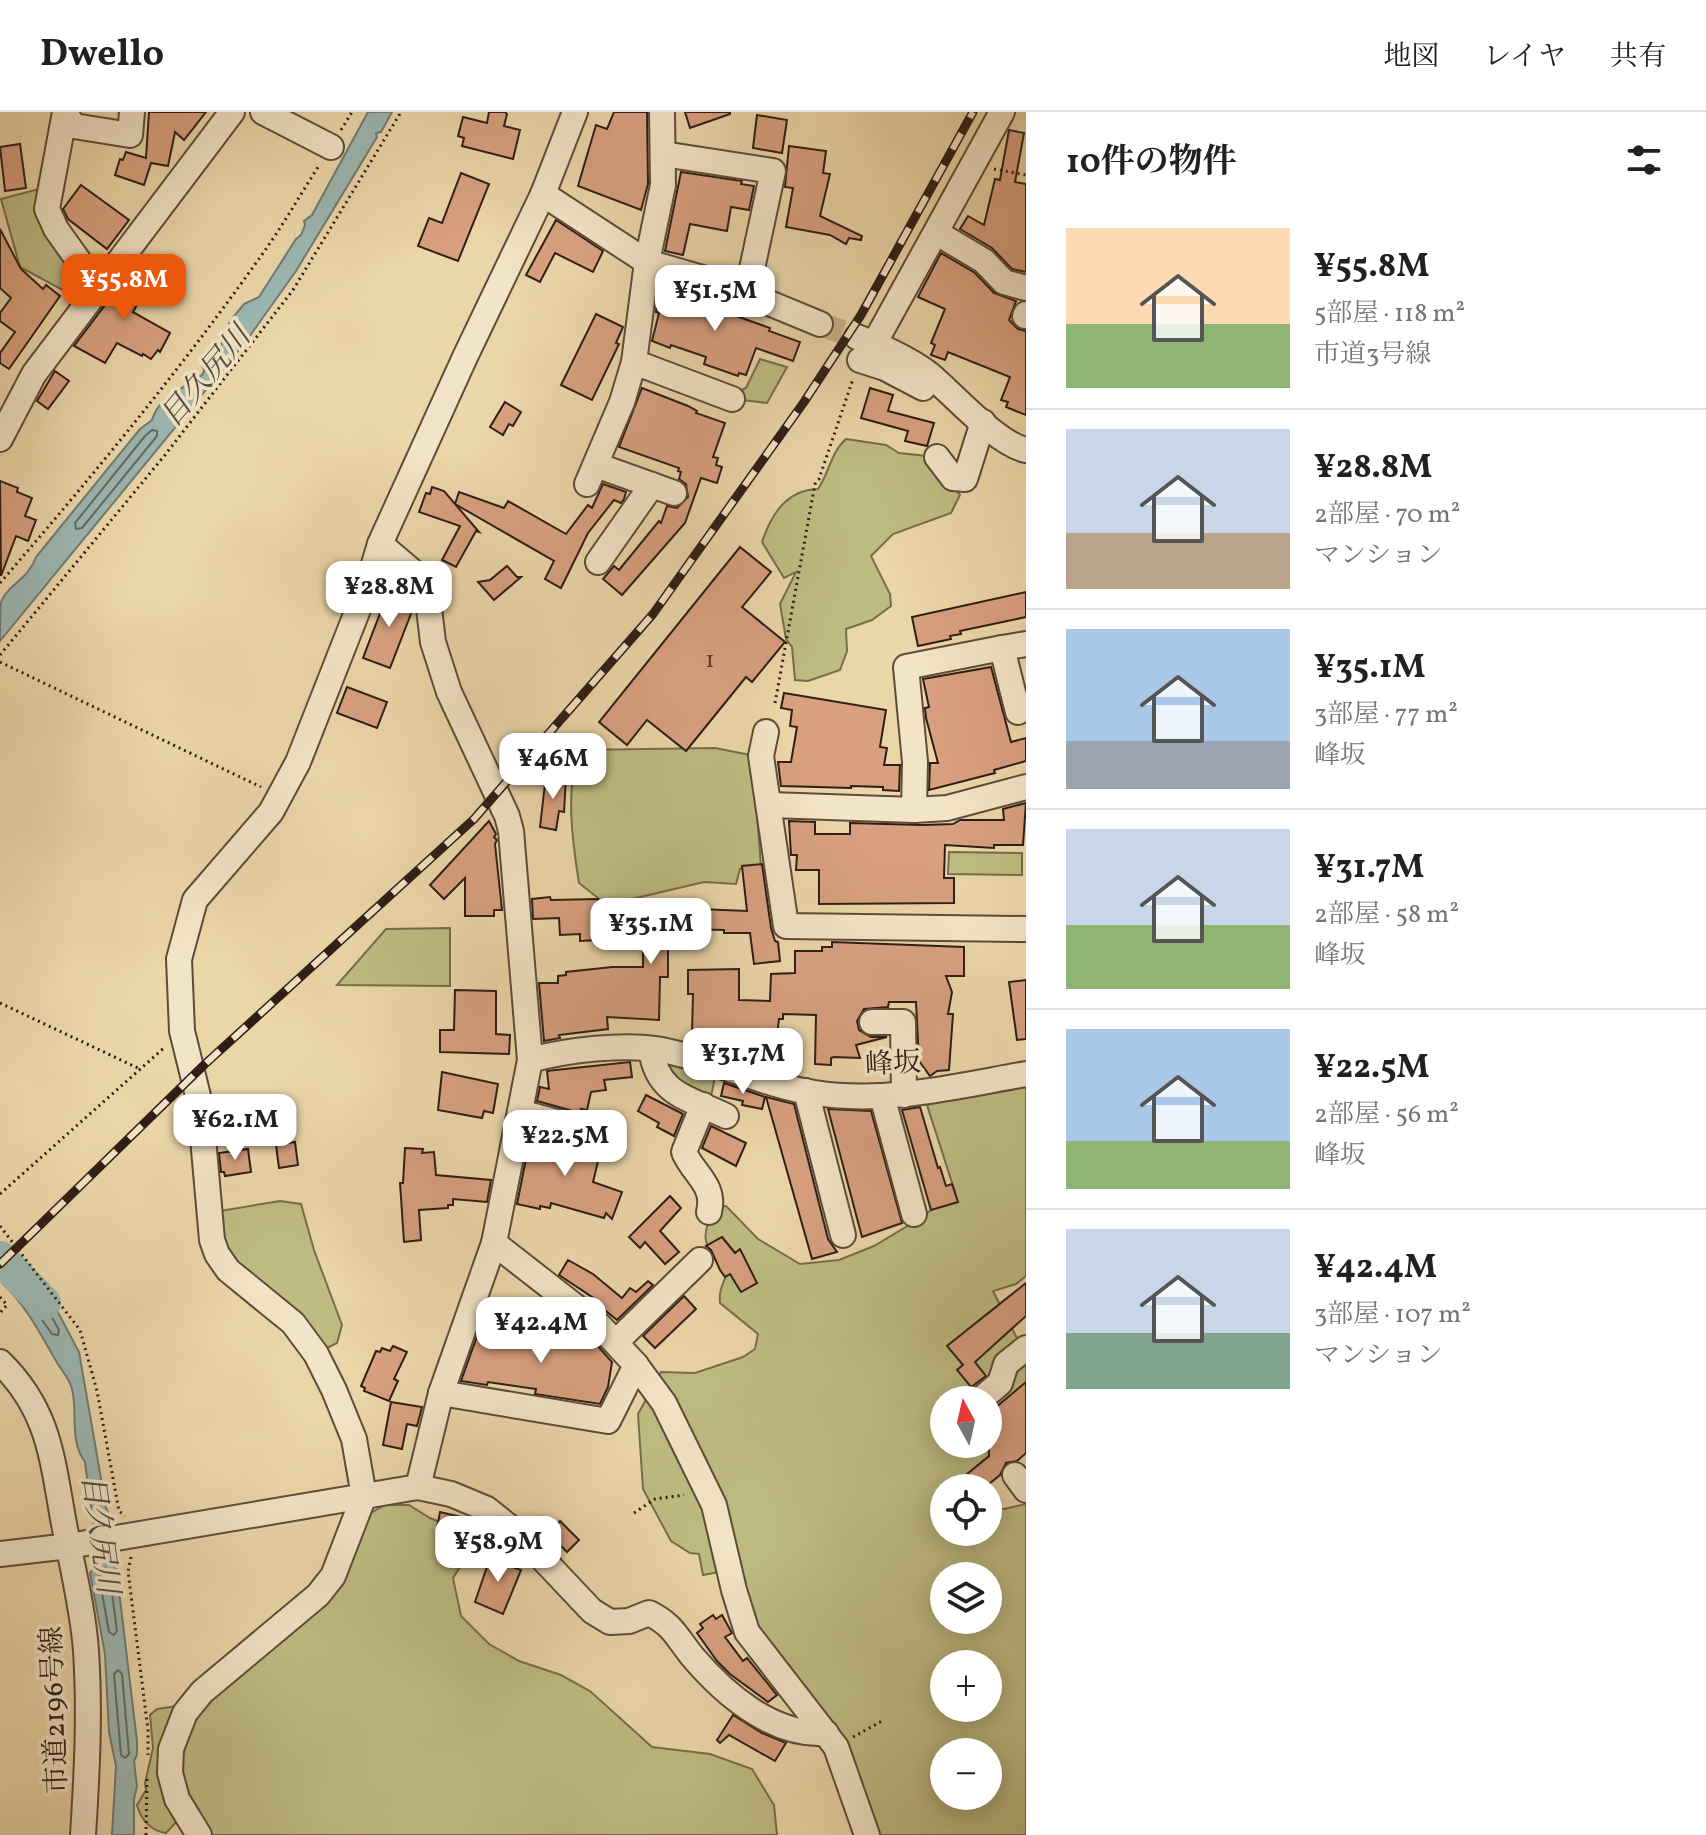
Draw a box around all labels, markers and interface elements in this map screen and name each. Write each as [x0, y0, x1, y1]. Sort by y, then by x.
text: Dwello [40, 29, 164, 82]
text: 地図 [1383, 38, 1439, 77]
text: レイヤ [1483, 38, 1566, 77]
text: 共有 [1610, 38, 1666, 77]
icon: filters [1622, 138, 1666, 182]
text: 10件の物件 [1066, 140, 1237, 187]
text: ¥55.8M [1314, 244, 1429, 291]
pin: ¥55.8M [59, 254, 189, 322]
icon: home [1130, 260, 1226, 356]
text: ¥55.8M [80, 262, 168, 298]
pin: ¥51.5M [650, 265, 780, 333]
text: ¥51.5M [673, 273, 757, 309]
text: 5部屋 · 118 m² [1314, 296, 1465, 332]
water label: 目久尻川 [152, 316, 263, 437]
text: 市道3号線 [1314, 337, 1431, 373]
text: ¥28.8M [1314, 445, 1432, 492]
icon: home [1130, 461, 1226, 557]
text: 2部屋 · 70 m² [1314, 497, 1460, 533]
text: マンション [1314, 538, 1443, 574]
pin: ¥28.8M [324, 561, 454, 629]
text: ¥28.8M [344, 569, 434, 605]
house number: 1 [705, 644, 715, 678]
text: ¥35.1M [1314, 645, 1425, 692]
icon: home [1130, 661, 1226, 757]
text: 3部屋 · 77 m² [1314, 697, 1458, 733]
pin: ¥46M [506, 733, 600, 801]
text: 峰坂 [1314, 738, 1366, 774]
text: ¥46M [517, 741, 589, 777]
text: ¥31.7M [1314, 845, 1424, 892]
icon: home [1130, 861, 1226, 957]
text: 2部屋 · 58 m² [1314, 897, 1459, 933]
pin: ¥35.1M [586, 898, 716, 966]
text: ¥35.1M [608, 906, 694, 942]
text: 峰坂 [1314, 938, 1366, 974]
pin: ¥31.7M [678, 1028, 808, 1096]
text: ¥31.7M [701, 1036, 785, 1072]
street label: 峰坂 [864, 1044, 922, 1085]
text: ¥22.5M [1314, 1045, 1429, 1092]
icon: home [1130, 1061, 1226, 1157]
pin: ¥62.1M [170, 1094, 300, 1162]
text: 2部屋 · 56 m² [1314, 1097, 1459, 1133]
text: ¥62.1M [191, 1102, 279, 1138]
pin: ¥22.5M [500, 1110, 630, 1178]
text: ¥22.5M [521, 1118, 609, 1154]
text: 峰坂 [1314, 1138, 1366, 1174]
text: ¥42.4M [1314, 1245, 1437, 1292]
icon: home [1130, 1261, 1226, 1357]
pin: ¥42.4M [476, 1297, 606, 1365]
text: 3部屋 · 107 m² [1314, 1297, 1471, 1333]
text: ¥42.4M [494, 1305, 588, 1341]
text: マンション [1314, 1338, 1443, 1374]
north arrow [930, 1386, 1002, 1458]
map controls [930, 1386, 1002, 1810]
water label: 目久尻川 [70, 1472, 129, 1600]
button: locate [930, 1474, 1002, 1546]
pin: ¥58.9M [433, 1516, 563, 1584]
text: ¥58.9M [453, 1524, 543, 1560]
button: layers [930, 1562, 1002, 1634]
street label: 市道2196号線 [33, 1625, 78, 1794]
button: + [930, 1650, 1002, 1722]
button: − [930, 1738, 1002, 1810]

